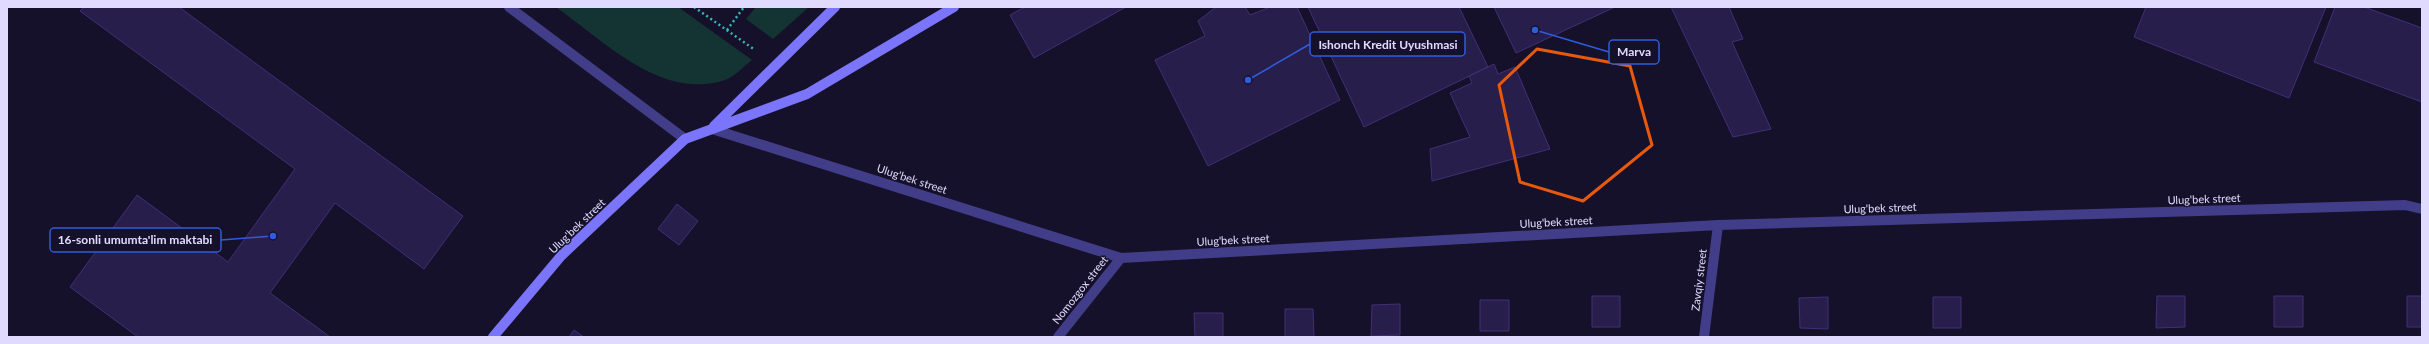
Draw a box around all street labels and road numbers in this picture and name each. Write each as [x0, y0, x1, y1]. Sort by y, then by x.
street label: Ulug'bek street [875, 161, 949, 196]
street label: Ulug'bek street [2167, 191, 2241, 206]
street label: Ulug'bek street [546, 196, 607, 256]
street label: Ulug'bek street [1843, 200, 1917, 215]
street label: Ulug'bek street [1519, 213, 1593, 230]
street label: Ulug'bek street [1196, 231, 1270, 248]
street label: Zavqiy street [1688, 248, 1709, 312]
street label: Nomozgoх street [1049, 253, 1110, 326]

